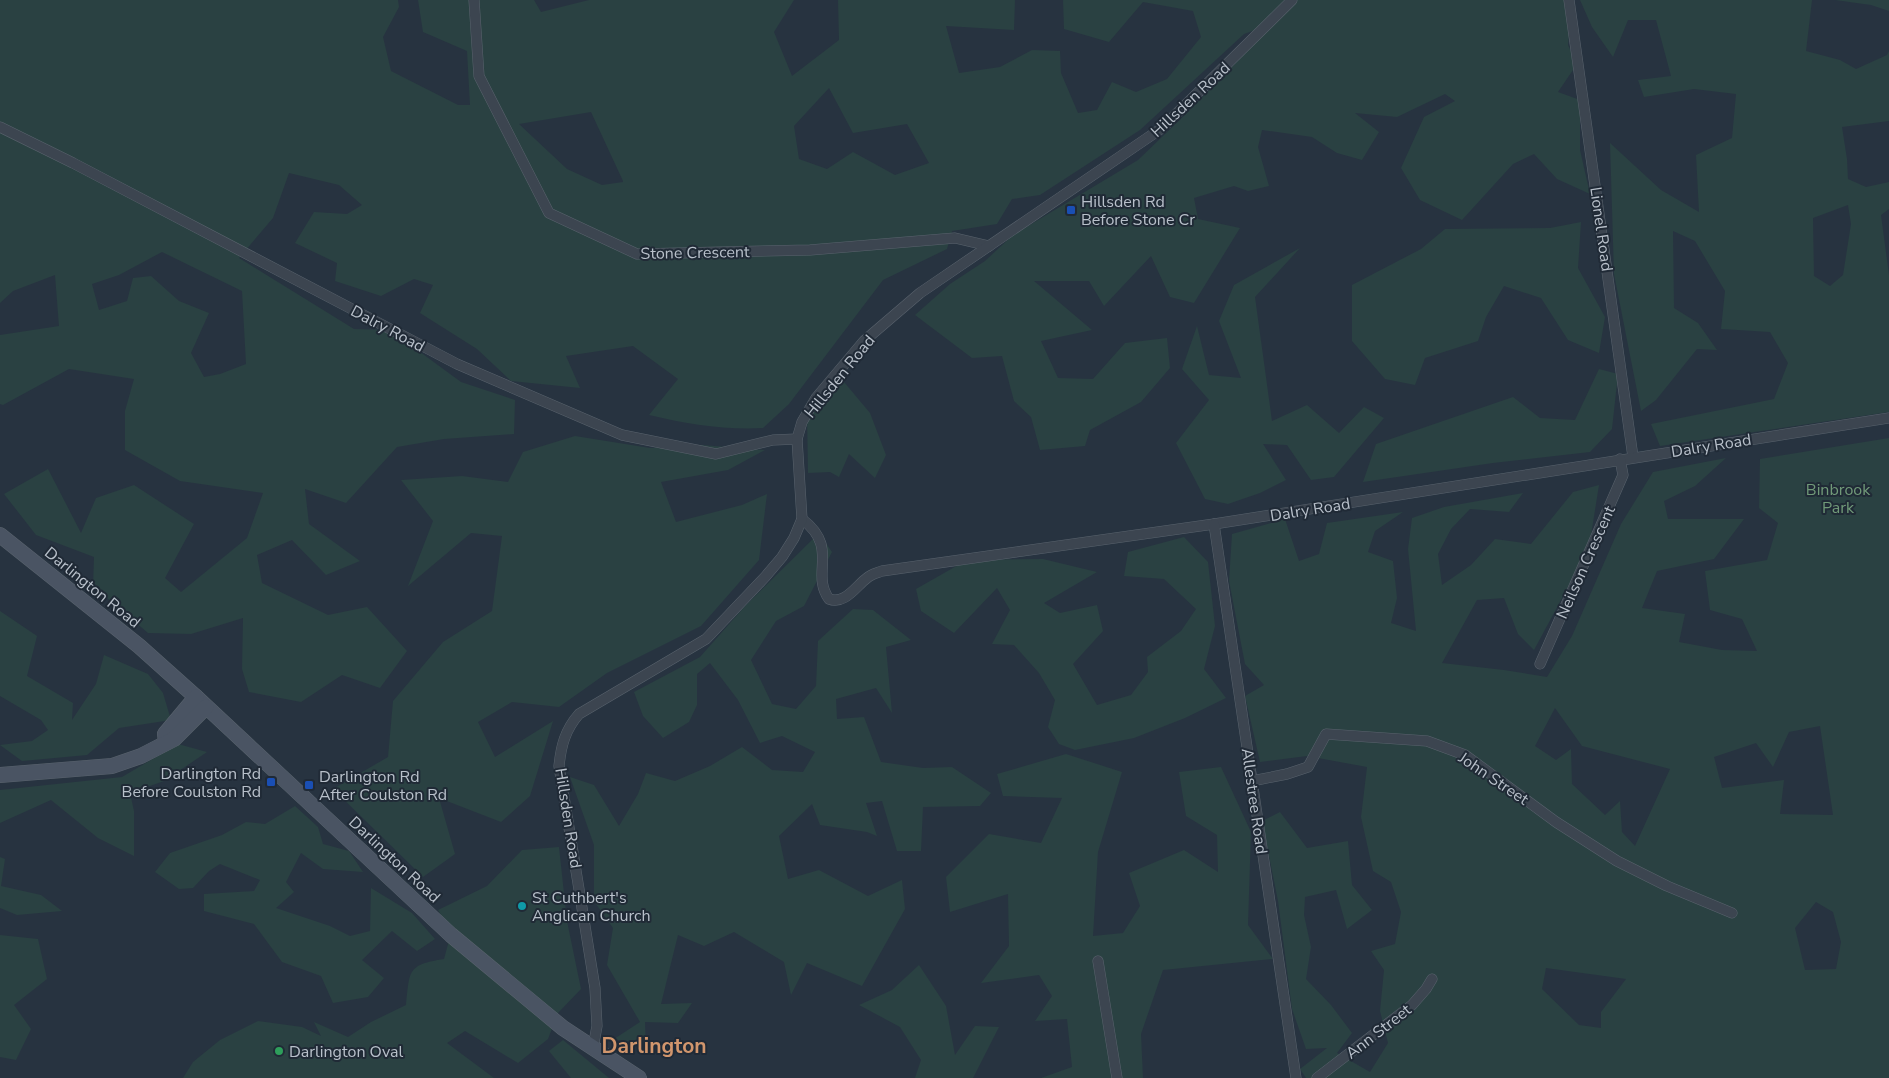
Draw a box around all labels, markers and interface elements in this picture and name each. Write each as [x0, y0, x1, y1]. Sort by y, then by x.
street label: Hillsden Road [1146, 57, 1235, 142]
street label: Lionel Road [1584, 186, 1618, 273]
place label: Hillsden Rd Before Stone Cr [1081, 191, 1195, 231]
marker: Hillsden Rd Before Stone Cr [1065, 204, 1077, 216]
street label: Stone Crescent [640, 241, 750, 265]
street label: Dalry Road [347, 300, 428, 358]
street label: Hillsden Road [799, 330, 880, 423]
street label: Dalry Road [1670, 429, 1753, 463]
park label: Binbrook Park [1806, 479, 1871, 519]
street label: Dalry Road [1269, 493, 1352, 527]
street label: Neilson Crescent [1551, 502, 1621, 622]
street label: Darlington Road [40, 542, 145, 633]
street label: Allestree Road [1236, 747, 1272, 856]
street label: John Street [1453, 747, 1533, 811]
place label: Darlington Rd Before Coulston Rd [122, 763, 261, 803]
place label: Darlington Rd After Coulston Rd [319, 766, 447, 806]
street label: Hillsden Road [549, 766, 587, 870]
marker: Darlington Rd Before Coulston Rd [265, 776, 277, 788]
marker: Darlington Rd After Coulston Rd [303, 779, 315, 791]
street label: Darlington Road [344, 812, 445, 908]
place label: St Cuthbert's Anglican Church [532, 887, 651, 927]
marker: St Cuthbert's Anglican Church [516, 900, 528, 912]
street label: Ann Street [1341, 999, 1416, 1064]
district label: Darlington [601, 1032, 707, 1060]
place label: Darlington Oval [289, 1041, 403, 1063]
marker: Darlington Oval [273, 1045, 285, 1057]

